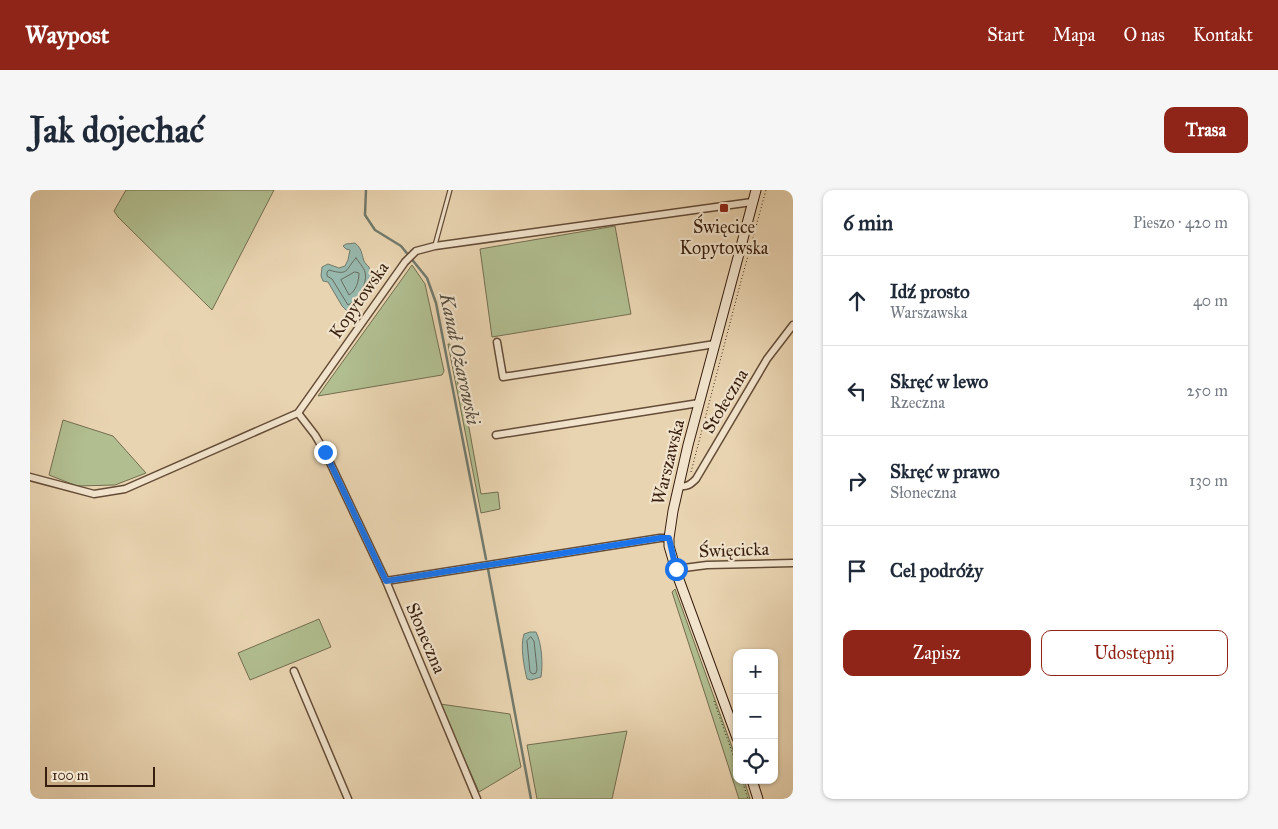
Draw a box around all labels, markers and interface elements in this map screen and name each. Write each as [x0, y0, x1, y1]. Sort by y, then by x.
text: Waypost [25, 20, 109, 50]
text: Start [987, 24, 1025, 46]
text: Mapa [1053, 24, 1095, 46]
text: O nas [1123, 24, 1165, 46]
text: Kontakt [1193, 24, 1253, 46]
button: Trasa [1164, 107, 1248, 153]
text: Jak dojechać [30, 109, 204, 152]
marker: Święcice Kopytowska [718, 202, 730, 214]
text: 6 min [843, 210, 893, 236]
text: Pieszo · 420 m [1133, 213, 1228, 232]
place label: Święcice Kopytowska [680, 214, 769, 259]
street label: Kopytowska [325, 257, 394, 343]
text: Idź prosto [890, 280, 970, 303]
icon: ahead [843, 287, 871, 315]
water label: Kanał Ożarowski [435, 290, 485, 427]
text: 40 m [1193, 291, 1228, 310]
text: Warszawska [890, 303, 968, 322]
street label: Stołeczna [697, 364, 753, 437]
text: Skręć w lewo [890, 370, 988, 393]
icon: left [843, 377, 871, 405]
text: 250 m [1187, 381, 1228, 400]
text: Rzeczna [890, 393, 945, 412]
street label: Warszawska [647, 417, 689, 507]
route end [314, 441, 337, 464]
text: Skręć w prawo [890, 460, 1000, 483]
icon: right [843, 467, 871, 495]
text: 130 m [1189, 471, 1228, 490]
text: Słoneczna [890, 483, 957, 502]
street label: Święcicka [698, 536, 770, 562]
icon: arrive [843, 557, 871, 585]
route start [665, 558, 688, 581]
text: Cel podróży [890, 559, 983, 582]
street label: Słoneczna [401, 599, 451, 677]
button: Zapisz [843, 630, 1031, 676]
button: Udostępnij [1041, 630, 1228, 676]
map controls [733, 649, 778, 784]
button: + [733, 649, 778, 694]
button: − [733, 694, 778, 739]
button: locate [733, 739, 778, 784]
scale bar [45, 764, 155, 787]
text: 100 m [52, 767, 89, 784]

